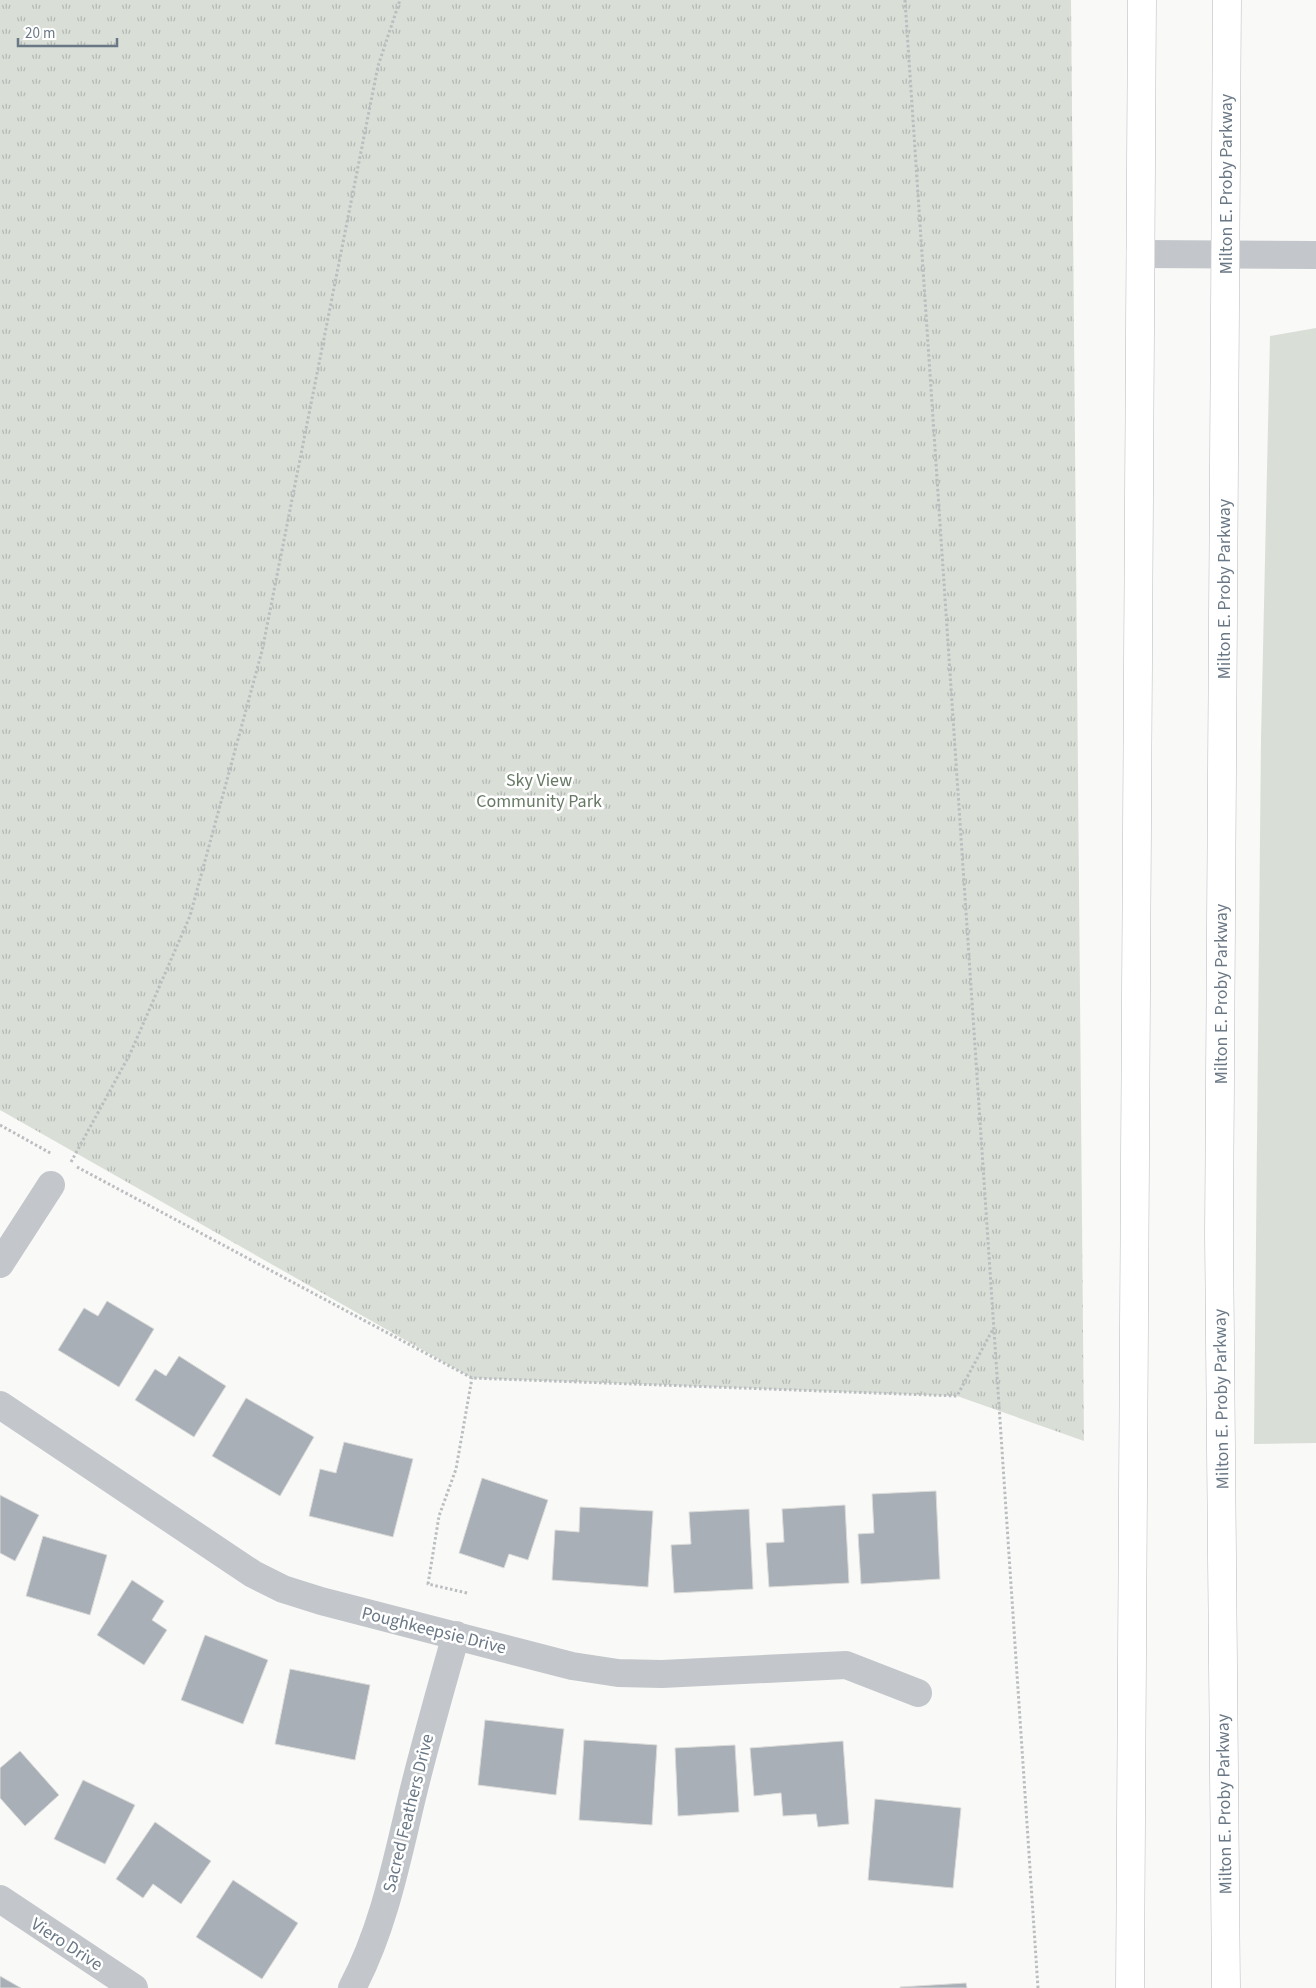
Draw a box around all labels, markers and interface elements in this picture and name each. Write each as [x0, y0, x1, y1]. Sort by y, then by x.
scale bar [18, 15, 116, 47]
text: 20 m [25, 23, 55, 44]
street label: Milton E. Proby Parkway [1214, 93, 1239, 274]
street label: Milton E. Proby Parkway [1212, 498, 1237, 679]
park label: Sky View Community Park [476, 768, 602, 814]
street label: Milton E. Proby Parkway [1209, 903, 1234, 1084]
street label: Milton E. Proby Parkway [1207, 1308, 1236, 1489]
street label: Poughkeepsie Drive [359, 1600, 509, 1661]
street label: Milton E. Proby Parkway [1210, 1713, 1239, 1894]
street label: Sacred Feathers Drive [377, 1731, 440, 1895]
street label: Viero Drive [26, 1912, 108, 1977]

